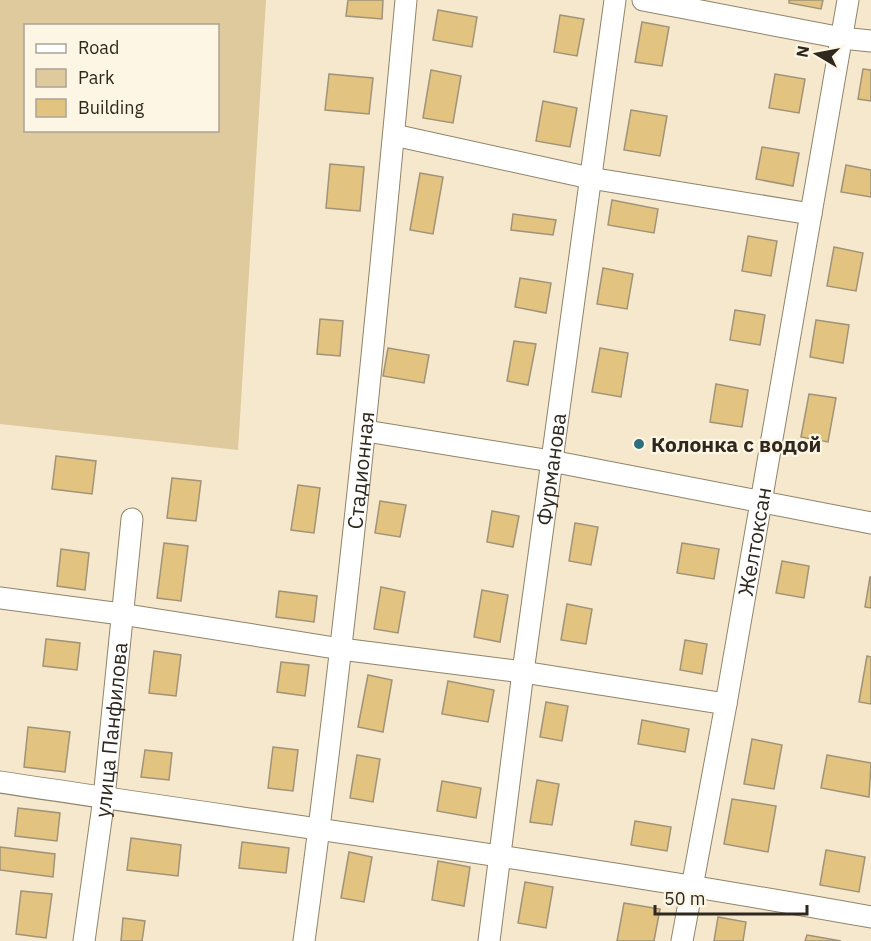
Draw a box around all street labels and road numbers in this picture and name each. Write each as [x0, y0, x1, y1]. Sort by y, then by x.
street label: Стадионная [340, 410, 380, 531]
street label: Фурманова [529, 411, 572, 527]
street label: Желтоксан [731, 485, 777, 598]
street label: улица Панфилова [87, 641, 134, 819]

